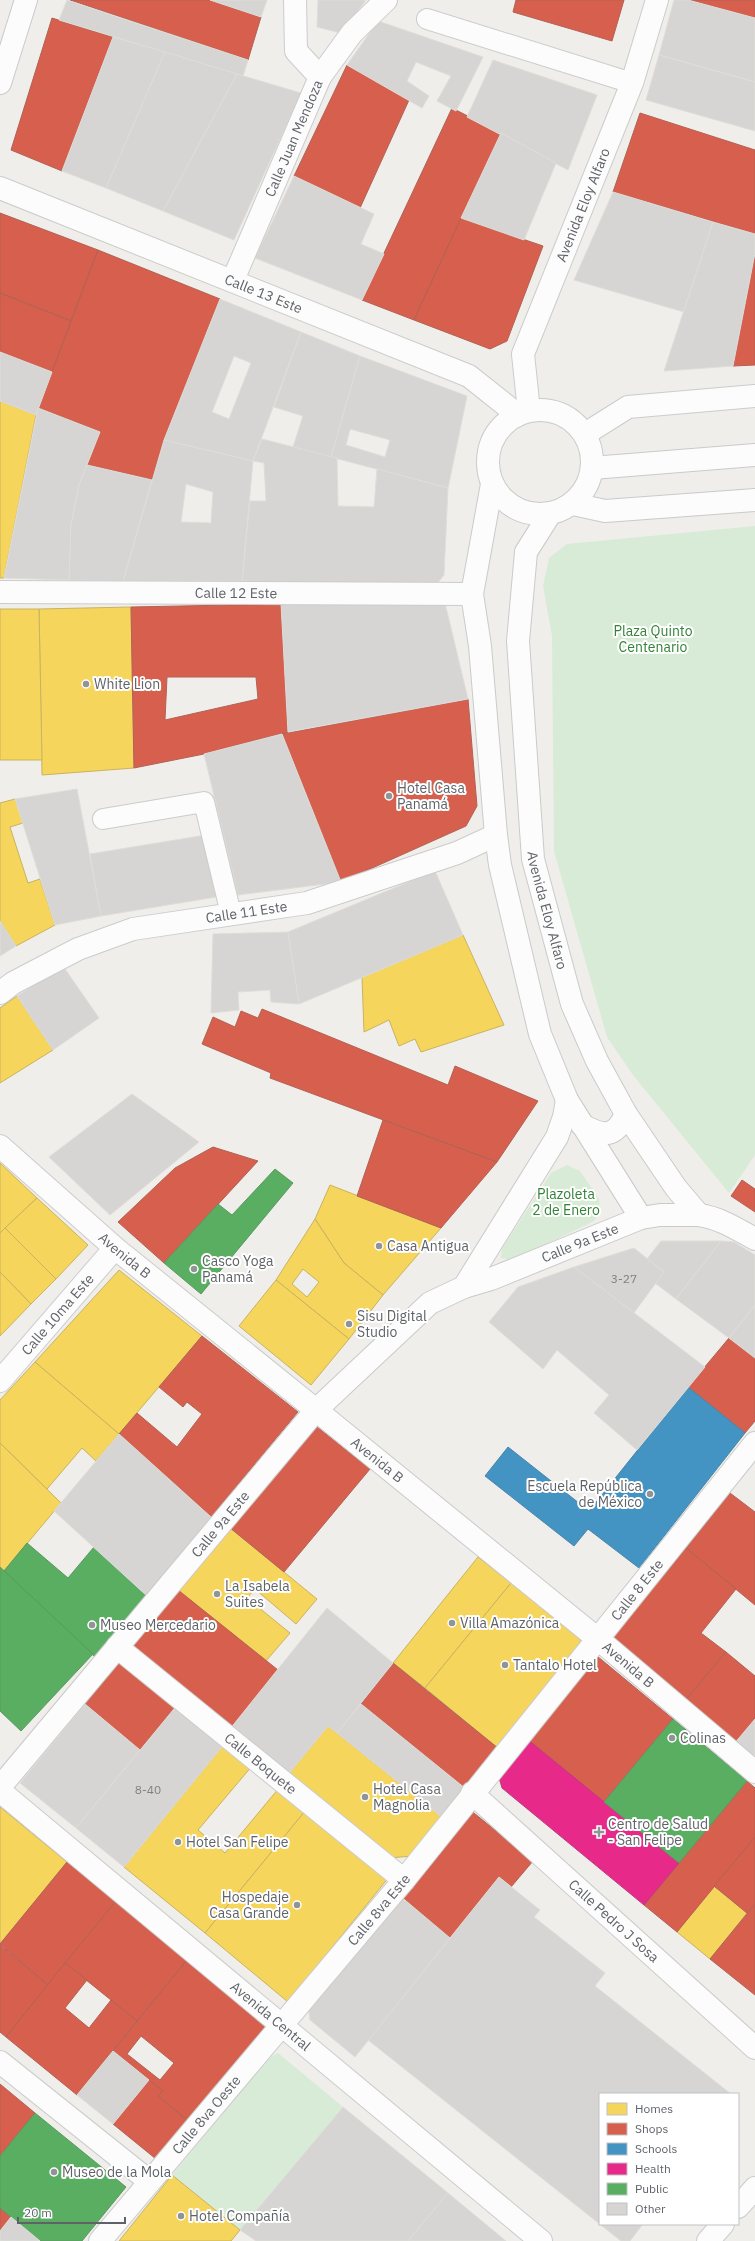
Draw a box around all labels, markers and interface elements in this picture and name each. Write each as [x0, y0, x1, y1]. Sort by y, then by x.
street label: Calle Juan Mendoza [261, 77, 327, 200]
street label: Avenida Eloy Alfaro [552, 145, 614, 265]
street label: Calle 13 Este [222, 270, 305, 317]
street label: Calle 12 Este [195, 584, 278, 602]
park label: Plaza Quinto Centenario [613, 622, 693, 656]
place label: White Lion [94, 675, 160, 693]
marker: White Lion [81, 679, 91, 689]
place label: Hotel Casa Panamá [397, 779, 465, 813]
marker: Hotel Casa Panamá [384, 791, 394, 801]
street label: Avenida Eloy Alfaro [524, 851, 571, 971]
street label: Calle 11 Este [204, 897, 289, 927]
park label: Plazoleta 2 de Enero [532, 1185, 600, 1219]
street label: Calle 9a Este [539, 1219, 621, 1267]
street label: Avenida B [95, 1229, 155, 1282]
place label: Casa Antigua [387, 1237, 469, 1255]
marker: Casa Antigua [374, 1241, 384, 1251]
place label: Casco Yoga Panamá [202, 1252, 274, 1286]
marker: Casco Yoga Panamá [189, 1264, 199, 1274]
street label: Calle 10ma Este [17, 1270, 98, 1359]
house number: 3-27 [611, 1271, 637, 1286]
place label: Sisu Digital Studio [357, 1307, 427, 1341]
marker: Sisu Digital Studio [344, 1319, 354, 1329]
street label: Avenida B [347, 1433, 407, 1487]
place label: Escuela República de México [527, 1477, 643, 1511]
street label: Calle 9a Este [187, 1487, 254, 1561]
marker: Escuela República de México [645, 1489, 655, 1499]
street label: Calle 8 Este [607, 1555, 667, 1624]
place label: La Isabela Suites [225, 1577, 290, 1611]
marker: La Isabela Suites [212, 1589, 222, 1599]
place label: Villa Amazónica [460, 1614, 560, 1632]
place label: Museo Mercedario [100, 1616, 216, 1634]
marker: Villa Amazónica [447, 1618, 457, 1628]
marker: Museo Mercedario [87, 1620, 97, 1630]
street label: Avenida B [599, 1638, 658, 1692]
place label: Tantalo Hotel [513, 1656, 597, 1674]
marker: Tantalo Hotel [500, 1660, 510, 1670]
street label: Calle Boquete [221, 1729, 301, 1799]
place label: Colinas [680, 1729, 726, 1747]
marker: Colinas [667, 1733, 677, 1743]
place label: Hotel Casa Magnolia [373, 1780, 441, 1814]
house number: 8-40 [135, 1782, 161, 1797]
marker: Hotel Casa Magnolia [360, 1792, 370, 1802]
place label: Centro de Salud - San Felipe [608, 1815, 708, 1849]
marker: Centro de Salud - San Felipe [593, 1826, 605, 1838]
place label: Hotel San Felipe [186, 1833, 289, 1851]
marker: Hotel San Felipe [173, 1837, 183, 1847]
street label: Calle 8va Este [344, 1870, 414, 1949]
street label: Calle Pedro J Sosa [565, 1875, 663, 1967]
place label: Hospedaje Casa Grande [209, 1888, 289, 1922]
marker: Hospedaje Casa Grande [292, 1900, 302, 1910]
street label: Avenida Central [227, 1977, 315, 2055]
street label: Calle 8va Oeste [168, 2071, 245, 2158]
legend [599, 2093, 739, 2225]
text: Homes [635, 2101, 673, 2116]
text: Shops [635, 2121, 668, 2136]
text: Schools [635, 2141, 678, 2156]
text: Health [635, 2161, 671, 2176]
place label: Museo de la Mola [62, 2163, 172, 2181]
marker: Museo de la Mola [49, 2167, 59, 2177]
text: Public [635, 2181, 668, 2196]
scale bar [18, 2199, 125, 2225]
text: Other [635, 2201, 666, 2216]
text: 20 m [24, 2205, 52, 2220]
place label: Hotel Compañía [189, 2207, 290, 2225]
marker: Hotel Compañía [176, 2211, 186, 2221]

